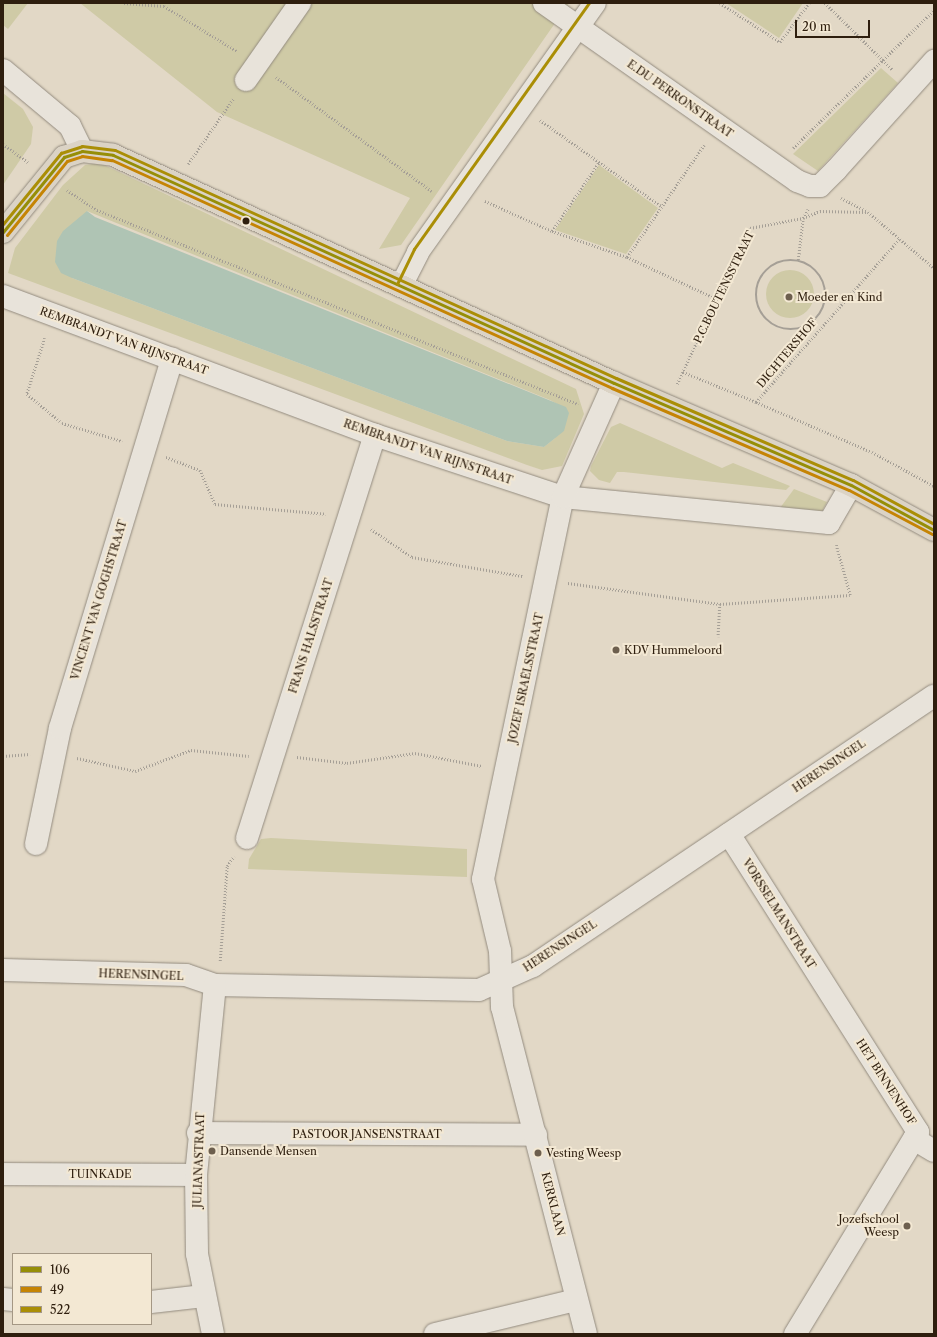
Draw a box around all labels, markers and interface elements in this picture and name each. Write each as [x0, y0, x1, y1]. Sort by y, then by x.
scale bar [797, 12, 872, 38]
text: 20 m [802, 19, 831, 34]
street label: E.DU PERRONSTRAAT [625, 57, 735, 141]
unlabelled marker [241, 216, 251, 226]
street label: P.C.BOUTENSSTRAAT [691, 229, 757, 345]
place label: Moeder en Kind [797, 290, 883, 304]
marker: Moeder en Kind [784, 292, 794, 302]
street label: REMBRANDT VAN RIJNSTRAAT [38, 304, 210, 378]
street label: DICHTERSHOF [754, 316, 820, 390]
street label: REMBRANDT VAN RIJNSTRAAT [341, 417, 515, 487]
street label: VINCENT VAN GOGHSTRAAT [68, 518, 130, 682]
street label: FRANS HALSSTRAAT [286, 577, 336, 695]
street label: JOZEF ISRAËLSSTRAAT [506, 612, 546, 744]
place label: KDV Hummeloord [624, 643, 723, 657]
marker: KDV Hummeloord [611, 645, 621, 655]
street label: HERENSINGEL [790, 737, 868, 795]
street label: VORSSELMANSTRAAT [740, 856, 818, 972]
street label: HERENSINGEL [521, 917, 599, 975]
street label: HERENSINGEL [98, 967, 184, 983]
street label: HET BINNENHOF [853, 1036, 919, 1128]
street label: JULIANASTRAAT [191, 1112, 207, 1208]
street label: PASTOOR JANSENSTRAAT [292, 1127, 442, 1141]
place label: Dansende Mensen [220, 1144, 317, 1158]
marker: Dansende Mensen [207, 1146, 217, 1156]
place label: Vesting Weesp [546, 1146, 622, 1160]
marker: Vesting Weesp [533, 1148, 543, 1158]
street label: TUINKADE [68, 1167, 132, 1181]
street label: KERKLAAN [539, 1171, 567, 1237]
place label: Jozefschool Weesp [839, 1213, 899, 1239]
marker: Jozefschool Weesp [902, 1221, 912, 1231]
legend [12, 1253, 152, 1325]
text: 106 [50, 1262, 70, 1277]
text: 49 [50, 1282, 64, 1297]
text: 522 [50, 1302, 70, 1317]

